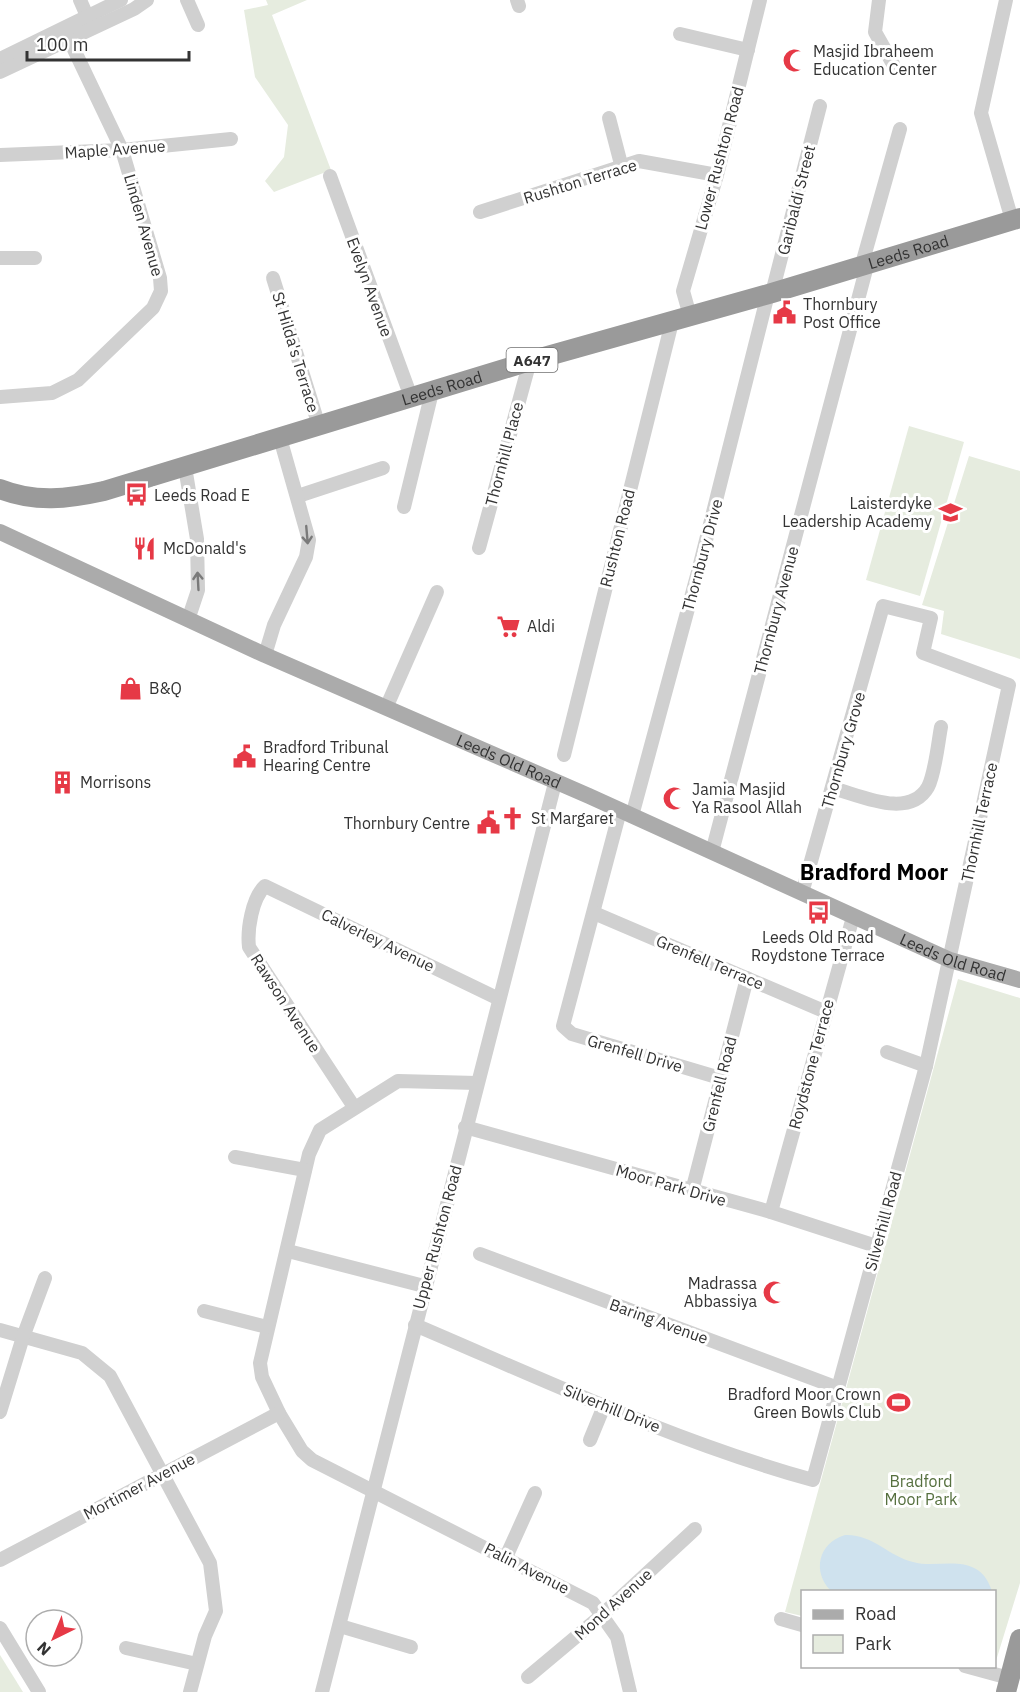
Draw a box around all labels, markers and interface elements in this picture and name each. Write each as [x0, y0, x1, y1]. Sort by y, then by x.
scale bar [27, 24, 189, 62]
text: 100 m [36, 33, 88, 56]
place label: Masjid Ibraheem Education Center [813, 41, 937, 79]
mosque icon: Masjid Ibraheem Education Center [782, 47, 808, 73]
street label: Lower Rushton Road [690, 84, 748, 232]
street label: Maple Avenue [64, 135, 166, 163]
street label: Garibaldi Street [773, 143, 819, 257]
street label: Rushton Terrace [521, 154, 639, 208]
street label: Linden Avenue [120, 172, 168, 279]
street label: Leeds Road [866, 230, 951, 273]
street label: Evelyn Avenue [343, 235, 397, 340]
street label: St Hilda's Terrace [268, 289, 324, 415]
place label: Thornbury Post Office [803, 294, 881, 332]
public building icon: Thornbury Post Office [772, 300, 798, 326]
road number: A647 [506, 348, 558, 372]
street label: Leeds Road [399, 366, 485, 410]
street label: Thornhill Place [480, 400, 528, 508]
bus stop icon: Leeds Road E [123, 482, 149, 508]
place label: Leeds Road E [154, 485, 250, 505]
street label: Rushton Road [595, 487, 639, 589]
place label: Laisterdyke Leadership Academy [782, 493, 932, 531]
street label: Thornbury Drive [677, 496, 727, 613]
school or university icon: Laisterdyke Leadership Academy [937, 499, 963, 525]
one-way arrow [302, 525, 313, 544]
restaurant icon: McDonald's [132, 535, 158, 561]
place label: McDonald's [163, 538, 247, 558]
street label: Thornbury Avenue [749, 544, 803, 676]
one-way arrow [192, 571, 203, 591]
supermarket icon: Aldi [496, 613, 522, 639]
place label: Aldi [527, 616, 555, 636]
shop icon: B&Q [118, 675, 144, 701]
place label: B&Q [149, 678, 182, 698]
street label: Thornbury Grove [817, 689, 869, 811]
street label: Leeds Old Road [453, 730, 564, 793]
place label: Bradford Tribunal Hearing Centre [263, 737, 389, 775]
public building icon: Bradford Tribunal Hearing Centre [232, 743, 258, 769]
street label: Thornhill Terrace [957, 760, 1001, 884]
building icon: Morrisons [49, 769, 75, 795]
place label: Morrisons [80, 772, 151, 792]
place label: Jamia Masjid Ya Rasool Allah [692, 779, 802, 817]
mosque icon: Jamia Masjid Ya Rasool Allah [661, 785, 687, 811]
church icon: St Margaret [500, 805, 526, 831]
place label: St Margaret [531, 808, 614, 828]
public building icon: Thornbury Centre [475, 810, 501, 836]
place label: Thornbury Centre [344, 813, 470, 833]
district label: Bradford Moor [800, 857, 948, 886]
bus stop icon: Leeds Old Road Roydstone Terrace [805, 899, 831, 925]
street label: Calverley Avenue [318, 904, 438, 976]
place label: Leeds Old Road Roydstone Terrace [751, 927, 885, 965]
street label: Leeds Old Road [897, 929, 1008, 986]
street label: Grenfell Terrace [653, 930, 767, 994]
street label: Rawson Avenue [247, 950, 326, 1056]
street label: Roydstone Terrace [784, 997, 838, 1131]
street label: Grenfell Drive [585, 1030, 685, 1076]
street label: Grenfell Road [697, 1034, 741, 1134]
street label: Moor Park Drive [614, 1160, 729, 1210]
street label: Upper Rushton Road [408, 1163, 466, 1311]
street label: Silverhill Road [860, 1169, 906, 1273]
place label: Madrassa Abbassiya [684, 1273, 757, 1311]
mosque icon: Madrassa Abbassiya [762, 1279, 788, 1305]
street label: Baring Avenue [607, 1294, 711, 1348]
street label: Silverhill Drive [561, 1380, 663, 1437]
place label: Bradford Moor Crown Green Bowls Club [727, 1384, 881, 1422]
sports icon: Bradford Moor Crown Green Bowls Club [886, 1390, 912, 1416]
street label: Mortimer Avenue [80, 1448, 198, 1524]
park label: Bradford Moor Park [885, 1471, 958, 1509]
street label: Palin Avenue [481, 1538, 573, 1598]
street label: Mond Avenue [570, 1564, 656, 1644]
legend [801, 1590, 996, 1668]
text: Road [855, 1602, 896, 1625]
north arrow [24, 1608, 84, 1668]
text: Park [855, 1632, 892, 1655]
text: N [33, 1638, 55, 1660]

